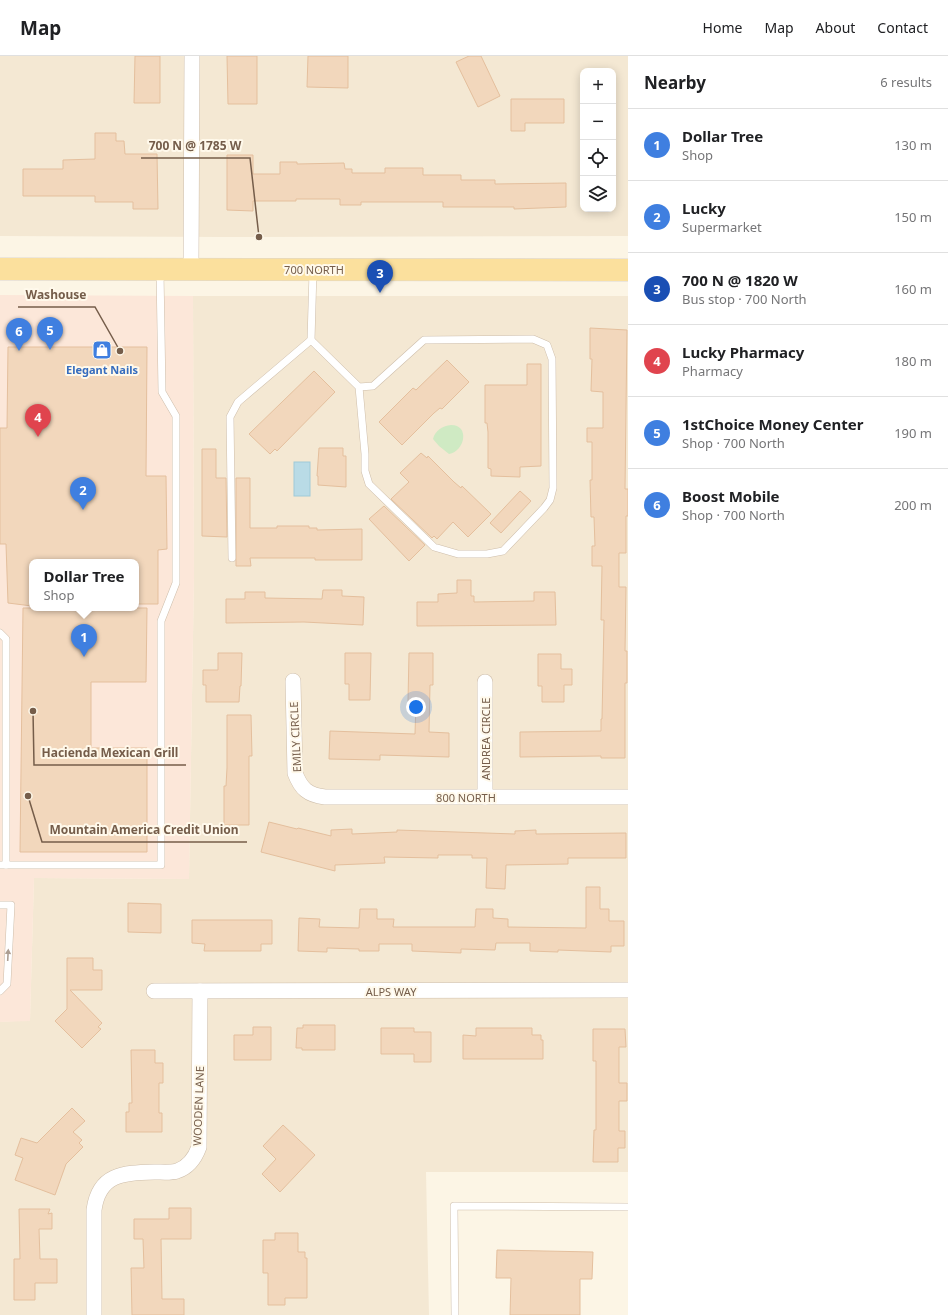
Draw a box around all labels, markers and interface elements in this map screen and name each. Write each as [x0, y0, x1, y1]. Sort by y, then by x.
text: Map [20, 15, 61, 41]
text: Home [703, 18, 742, 37]
text: Map [764, 18, 794, 37]
text: About [816, 18, 855, 37]
text: Contact [877, 18, 928, 37]
map controls [580, 68, 616, 212]
button: + [580, 68, 616, 104]
text: Nearby [644, 71, 706, 94]
text: 6 results [880, 73, 932, 91]
button: − [580, 104, 616, 140]
text: Dollar Tree [682, 126, 763, 146]
callout: 700 N @ 1785 W [141, 134, 250, 158]
text: 1 [653, 136, 661, 154]
text: 130 m [894, 136, 932, 154]
text: 700 N @ 1785 W [149, 137, 242, 154]
button: locate [580, 140, 616, 176]
text: Shop [682, 146, 713, 164]
button: layers [580, 176, 616, 212]
text: Lucky [682, 198, 726, 218]
text: 2 [653, 208, 661, 226]
text: 150 m [894, 208, 932, 226]
text: Supermarket [682, 218, 762, 236]
pin: 3 [367, 260, 393, 293]
street label: 700 NORTH [284, 262, 344, 277]
text: 700 N @ 1820 W [682, 270, 798, 290]
text: 3 [653, 280, 661, 298]
text: 160 m [894, 280, 932, 298]
callout: Washouse [18, 283, 95, 307]
text: Washouse [26, 286, 86, 303]
text: Bus stop · 700 North [682, 290, 807, 308]
pin: 5 [37, 317, 63, 350]
pin: 6 [6, 318, 32, 351]
shop icon: Elegant Nails [91, 339, 113, 361]
text: Lucky Pharmacy [682, 342, 804, 362]
text: 4 [653, 352, 661, 370]
text: 180 m [894, 352, 932, 370]
place label: Elegant Nails [66, 362, 138, 377]
text: Pharmacy [682, 362, 743, 380]
pin: 4 [25, 404, 51, 437]
text: 1stChoice Money Center [682, 414, 863, 434]
text: 5 [653, 424, 661, 442]
text: 190 m [894, 424, 932, 442]
text: Shop · 700 North [682, 434, 785, 452]
pin: 2 [70, 477, 96, 510]
text: Boost Mobile [682, 486, 780, 506]
text: 6 [653, 496, 661, 514]
text: 200 m [894, 496, 932, 514]
text: Shop · 700 North [682, 506, 785, 524]
popup [29, 559, 139, 611]
text: Dollar Tree [43, 566, 125, 586]
text: Shop [43, 586, 74, 604]
pin: 1 [71, 624, 97, 657]
your location [406, 697, 426, 717]
street label: ANDREA CIRCLE [478, 698, 493, 780]
street label: EMILY CIRCLE [286, 701, 304, 773]
callout: Hacienda Mexican Grill [34, 741, 186, 765]
text: Hacienda Mexican Grill [42, 744, 178, 761]
street label: 800 NORTH [436, 790, 496, 805]
callout: Mountain America Credit Union [42, 818, 247, 842]
text: Mountain America Credit Union [49, 821, 239, 838]
one-way arrow [5, 949, 12, 961]
street label: ALPS WAY [366, 984, 417, 999]
street label: WOODEN LANE [189, 1066, 207, 1146]

